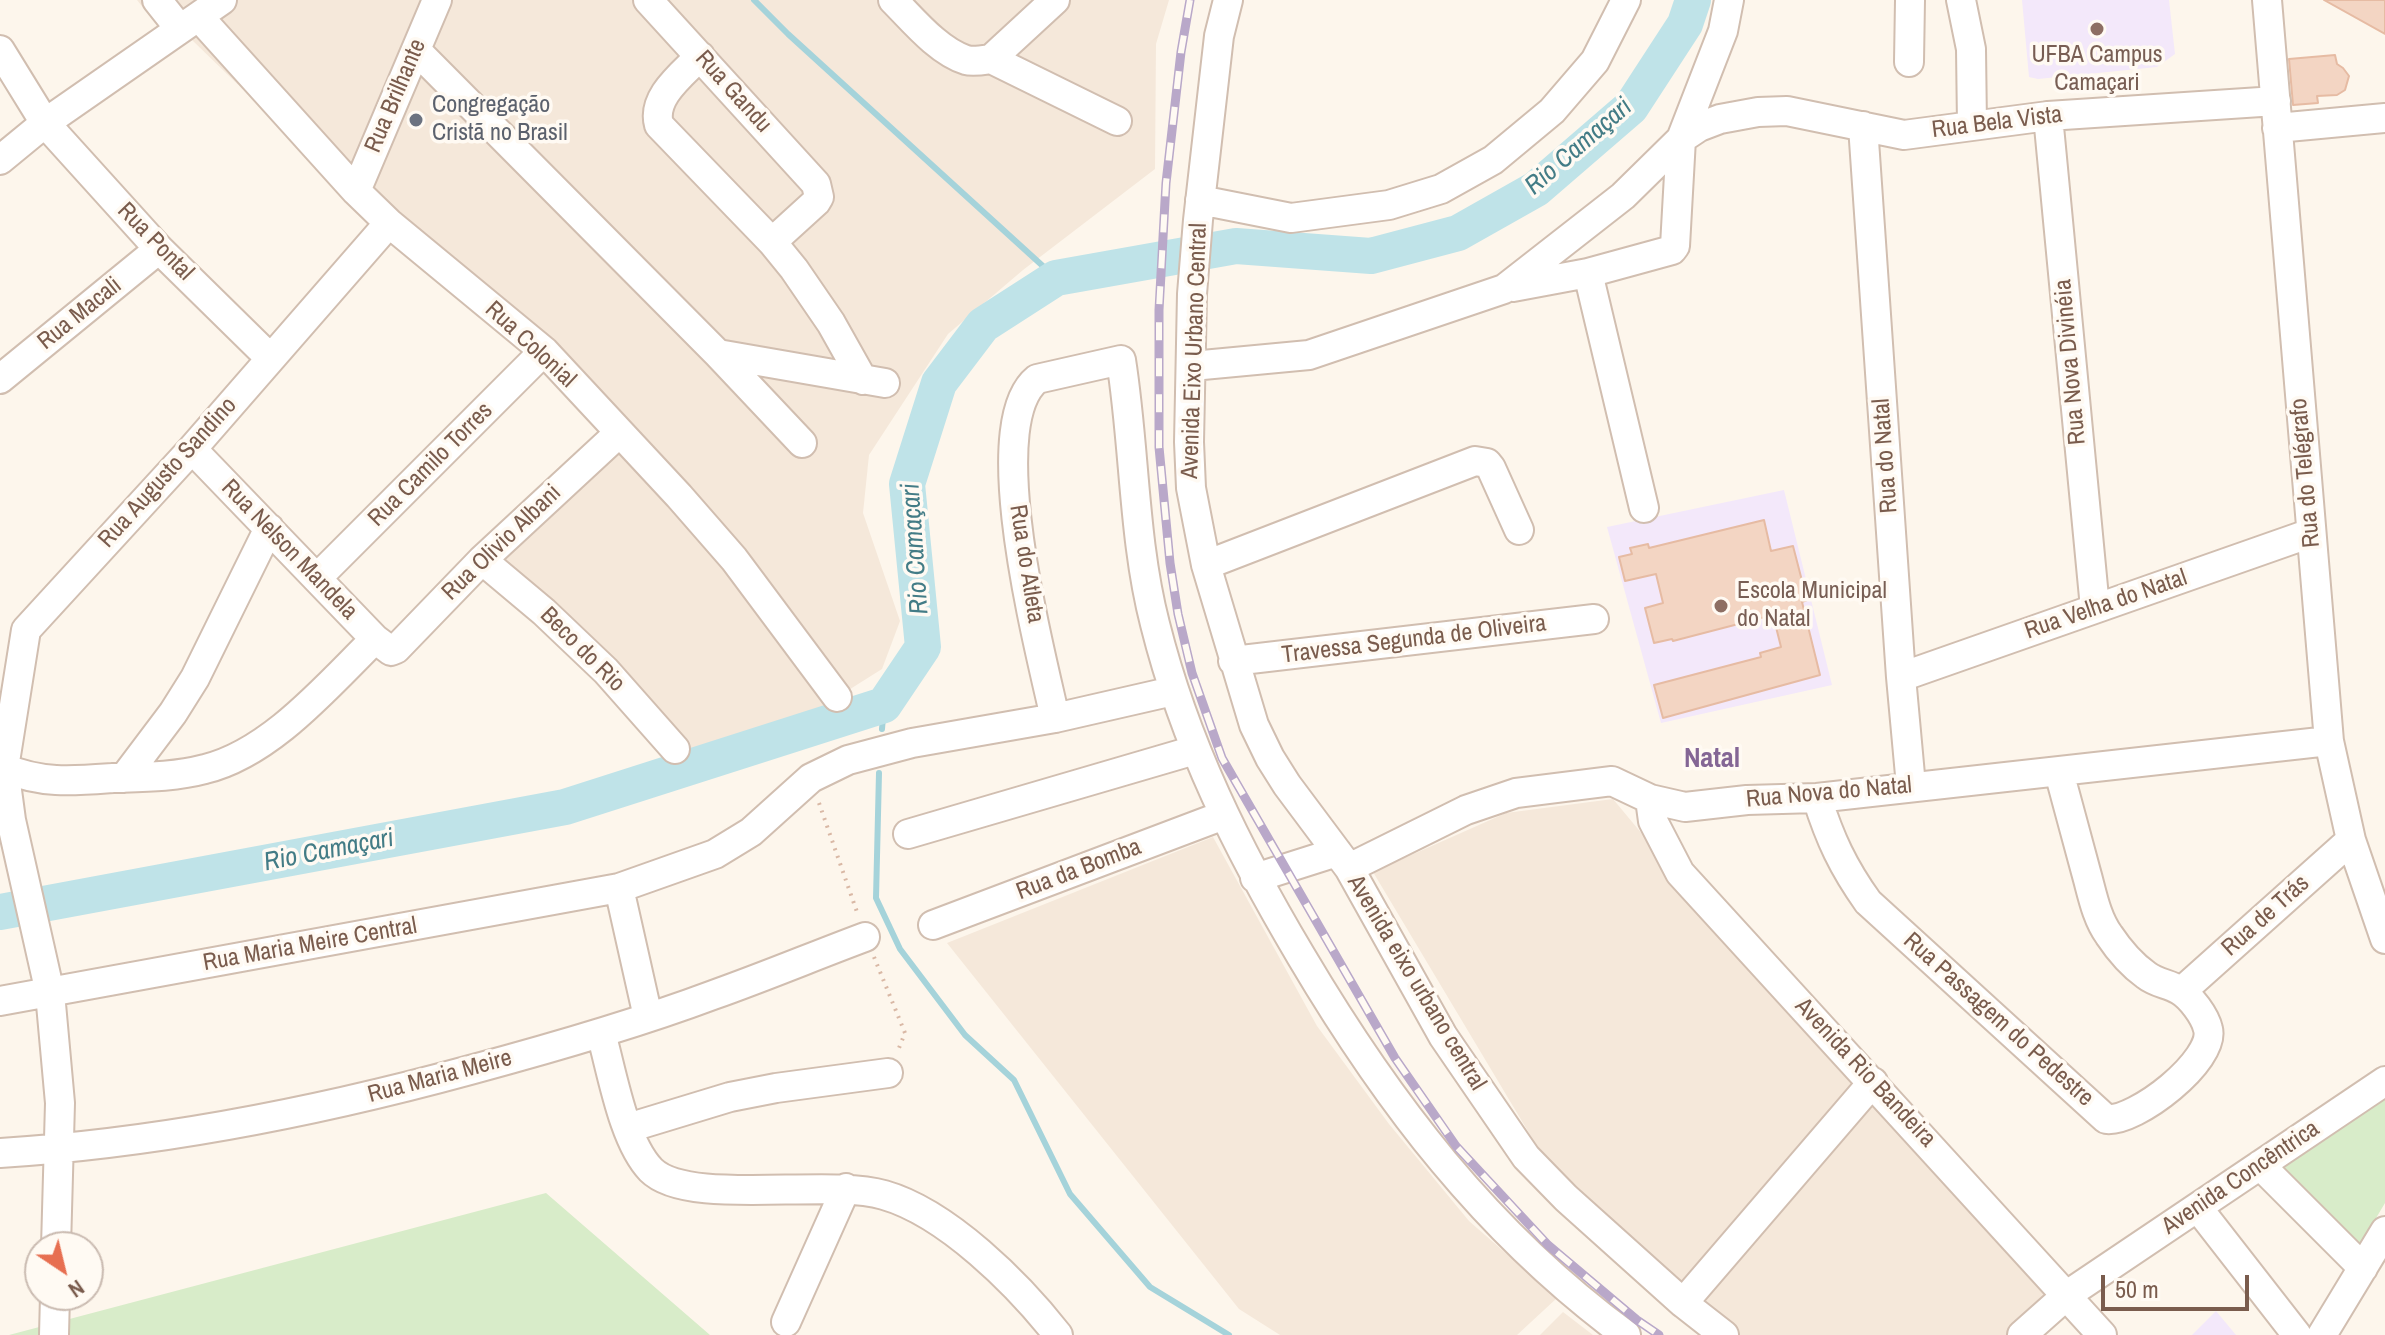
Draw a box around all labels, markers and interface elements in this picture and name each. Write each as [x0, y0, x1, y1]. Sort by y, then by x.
marker: UFBA Campus Camaçari [2088, 20, 2106, 38]
street label: Rua Brilhante [359, 35, 433, 157]
place label: UFBA Campus Camaçari [2031, 42, 2163, 98]
street label: Rua Gandu [689, 45, 777, 139]
place label: Congregação Cristã no Brasil [432, 92, 568, 148]
water label: Rio Camaçari [1519, 92, 1639, 202]
street label: Rua Bela Vista [1930, 101, 2064, 145]
marker: Congregação Cristã no Brasil [407, 111, 425, 129]
street label: Rua Pontal [111, 197, 199, 287]
street label: Avenida Eixo Urbano Central [1176, 223, 1214, 479]
street label: Rua Macali [32, 271, 128, 357]
street label: Rua Nova Divinéia [2049, 278, 2093, 446]
street label: Rua Colonial [479, 296, 581, 394]
street label: Rua Augusto Sandino [93, 392, 243, 554]
street label: Rua Camilo Torres [363, 397, 499, 533]
street label: Rua do Telégrafo [2285, 397, 2327, 549]
street label: Rua do Natal [1868, 398, 1904, 514]
street label: Rua Nelson Mandela [215, 474, 363, 626]
street label: Rua Olivio Albani [437, 479, 567, 607]
water label: Rio Camaçari [896, 482, 936, 616]
street label: Rua do Atleta [1002, 503, 1050, 625]
street label: Rua Velha do Natal [2021, 564, 2191, 646]
place label: Escola Municipal do Natal [1737, 578, 1887, 634]
marker: Escola Municipal do Natal [1712, 597, 1730, 615]
street label: Beco do Rio [534, 602, 630, 698]
street label: Travessa Segunda de Oliveira [1280, 609, 1548, 671]
district label: Natal [1684, 742, 1740, 776]
street label: Rua Nova do Natal [1745, 771, 1913, 815]
water label: Rio Camaçari [261, 823, 397, 879]
street label: Rua da Bomba [1013, 833, 1145, 907]
street label: Rua de Trás [2216, 869, 2316, 963]
street label: Avenida eixo urbano central [1340, 870, 1492, 1096]
street label: Rua Maria Meire Central [201, 912, 419, 978]
street label: Rua Passagem do Pedestre [1897, 927, 2099, 1113]
street label: Avenida Rio Bandeira [1789, 992, 1941, 1154]
street label: Rua Maria Meire [365, 1044, 515, 1110]
street label: Avenida Concêntrica [2157, 1115, 2325, 1241]
north arrow [24, 1231, 104, 1311]
scale bar [2105, 1259, 2253, 1309]
text: N [63, 1273, 91, 1305]
text: 50 m [2115, 1273, 2159, 1305]

